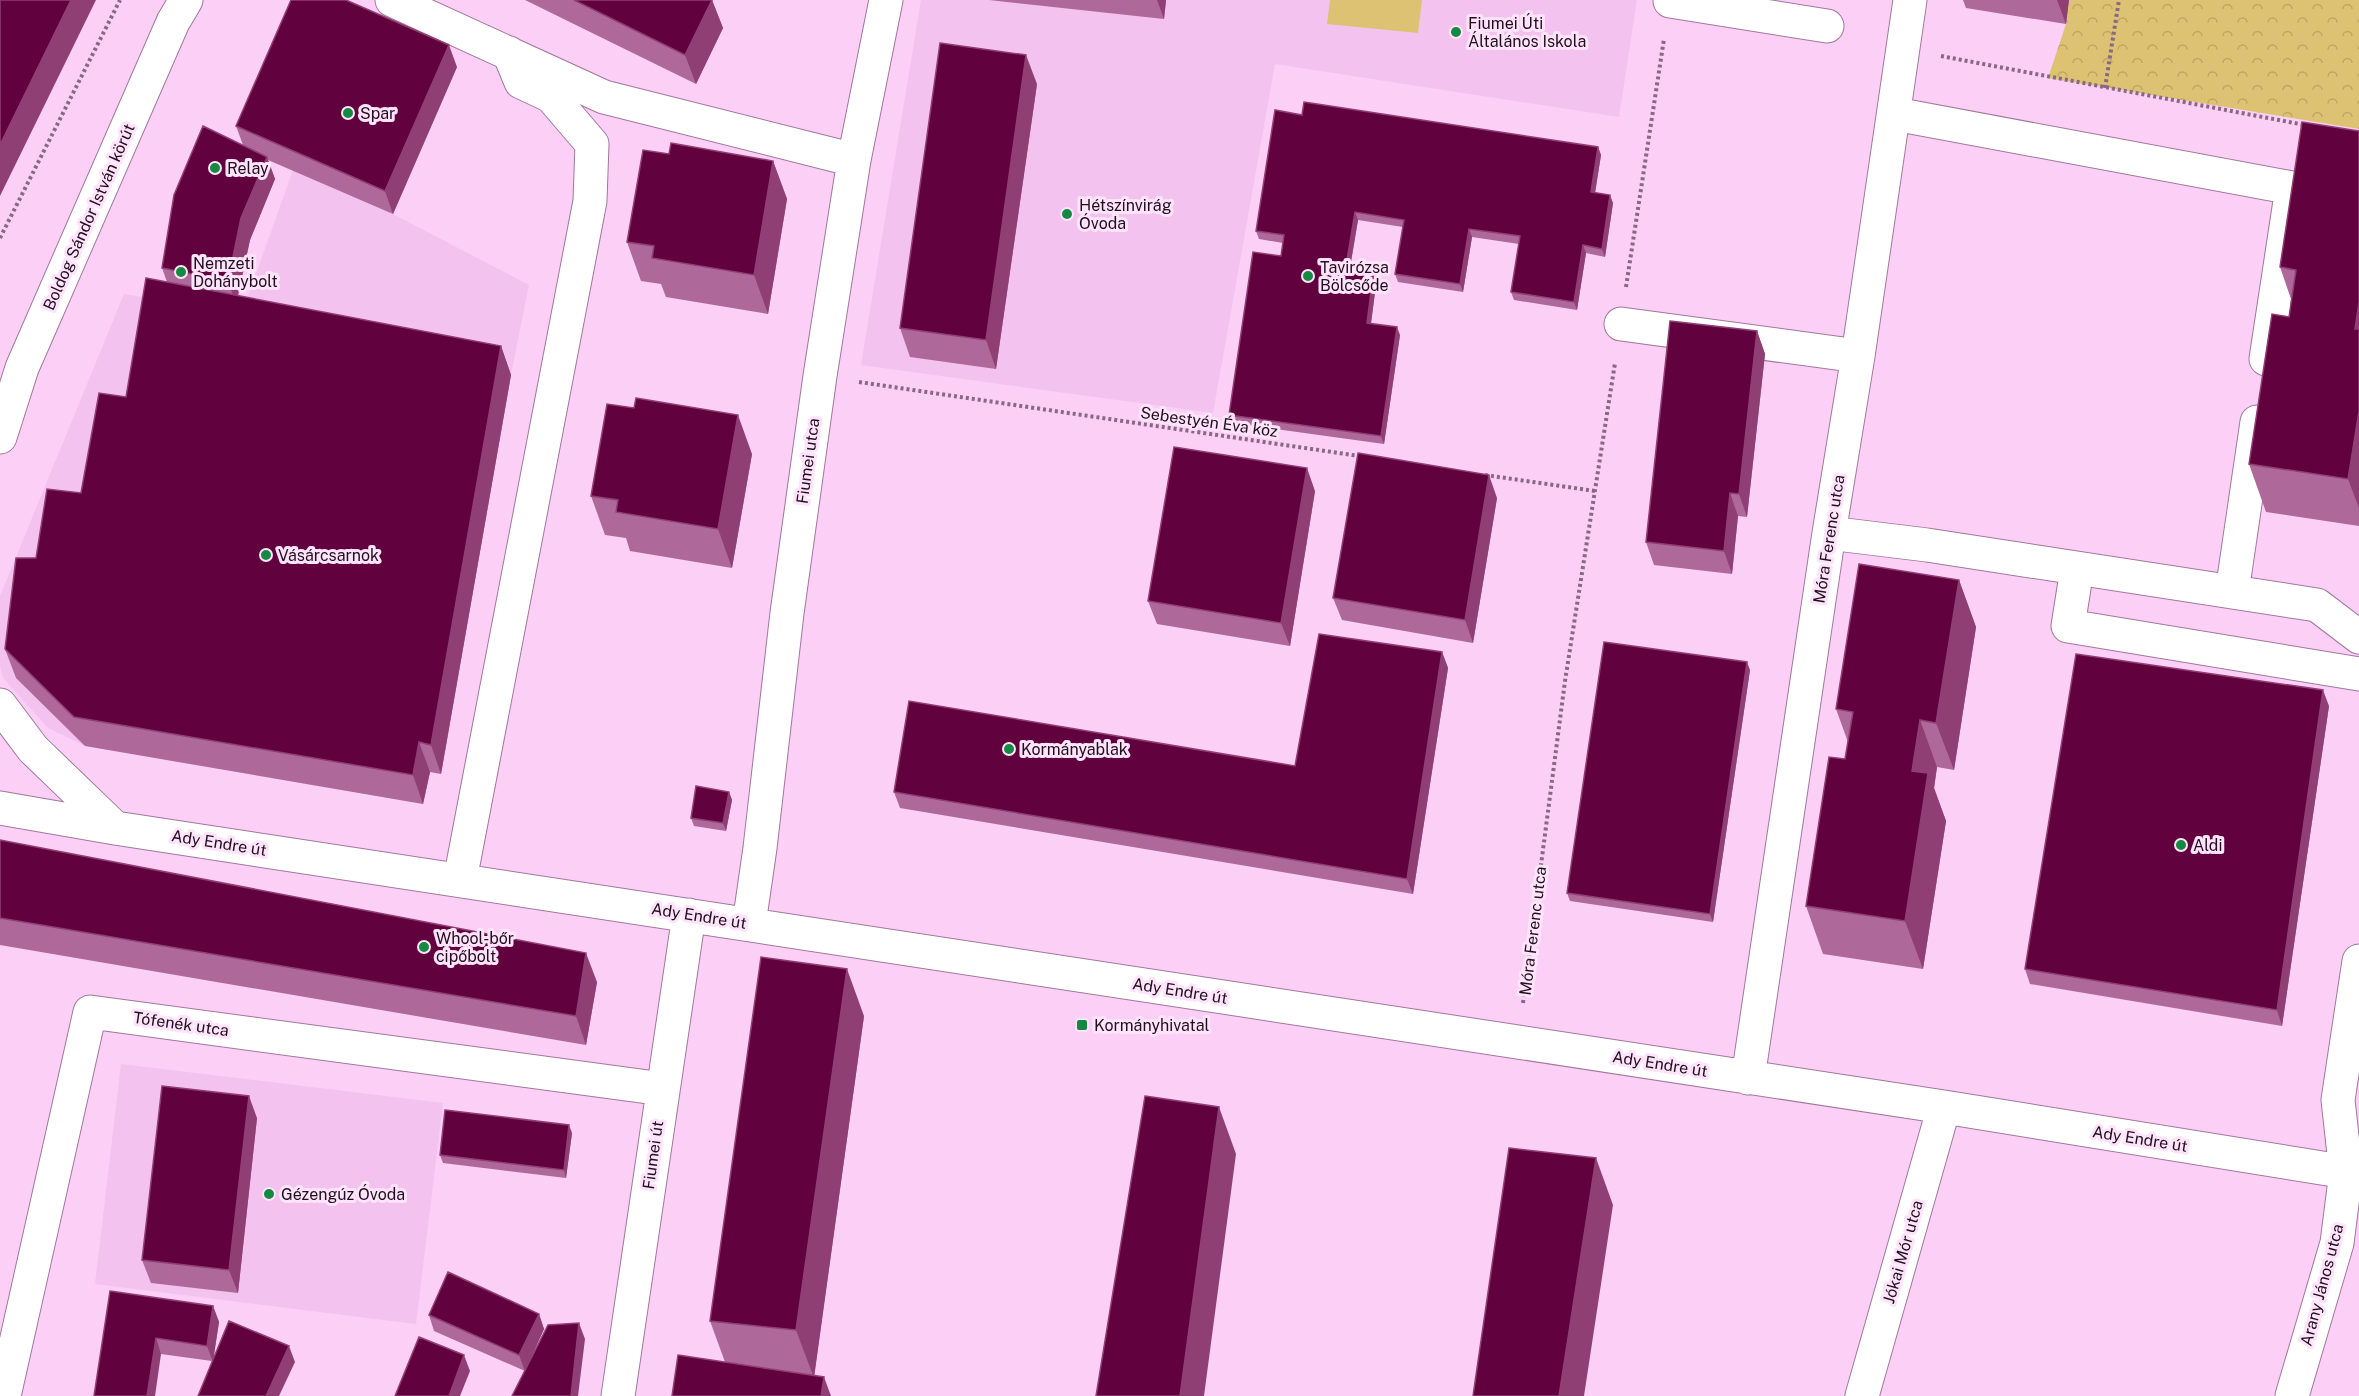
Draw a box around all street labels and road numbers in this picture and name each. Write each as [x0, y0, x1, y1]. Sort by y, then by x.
street label: Boldog Sándor István körút [39, 121, 139, 313]
street label: Sebestyén Éva köz [1139, 402, 1279, 441]
street label: Fiumei utca [793, 417, 823, 505]
street label: Móra Ferenc utca [1809, 473, 1849, 605]
street label: Ady Endre út [170, 826, 268, 860]
street label: Móra Ferenc utca [1516, 865, 1550, 997]
street label: Ady Endre út [650, 899, 748, 933]
street label: Ady Endre út [1131, 974, 1229, 1008]
street label: Tófenék utca [132, 1008, 230, 1040]
street label: Ady Endre út [1611, 1047, 1709, 1081]
street label: Fiumei út [639, 1119, 667, 1191]
street label: Ady Endre út [2091, 1122, 2189, 1156]
street label: Jókai Mór utca [1879, 1198, 1927, 1306]
street label: Arany János utca [2297, 1222, 2347, 1348]

